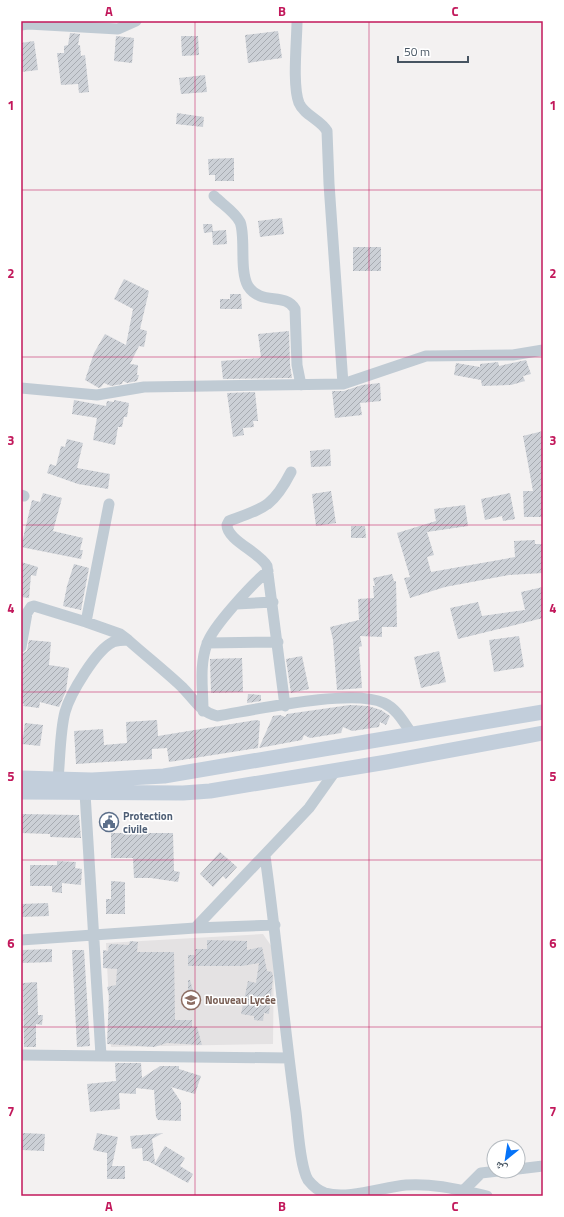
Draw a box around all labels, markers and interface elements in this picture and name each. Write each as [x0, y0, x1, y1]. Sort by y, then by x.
text: A [105, 1, 113, 21]
text: B [278, 1, 286, 21]
text: C [451, 1, 459, 21]
scale bar [398, 38, 468, 64]
text: 50 m [404, 42, 430, 61]
text: 1 [7, 95, 15, 115]
text: 1 [549, 95, 557, 115]
text: 2 [7, 263, 15, 283]
text: 2 [549, 263, 557, 283]
text: 3 [7, 430, 15, 450]
text: 3 [549, 430, 557, 450]
text: 4 [7, 598, 15, 618]
text: 4 [549, 598, 557, 618]
text: 5 [7, 766, 15, 786]
text: 5 [549, 766, 557, 786]
place label: Protection civile [123, 808, 173, 837]
public building icon: Protection civile [98, 811, 120, 833]
text: 6 [7, 933, 15, 953]
text: 6 [549, 933, 557, 953]
school or university icon: Nouveau Lycée [180, 989, 202, 1011]
place label: Nouveau Lycée [205, 992, 276, 1008]
text: 7 [7, 1101, 15, 1121]
text: 7 [549, 1101, 557, 1121]
north arrow [486, 1139, 526, 1179]
text: ش [492, 1158, 510, 1178]
text: A [105, 1196, 113, 1216]
text: B [278, 1196, 286, 1216]
text: C [451, 1196, 459, 1216]

